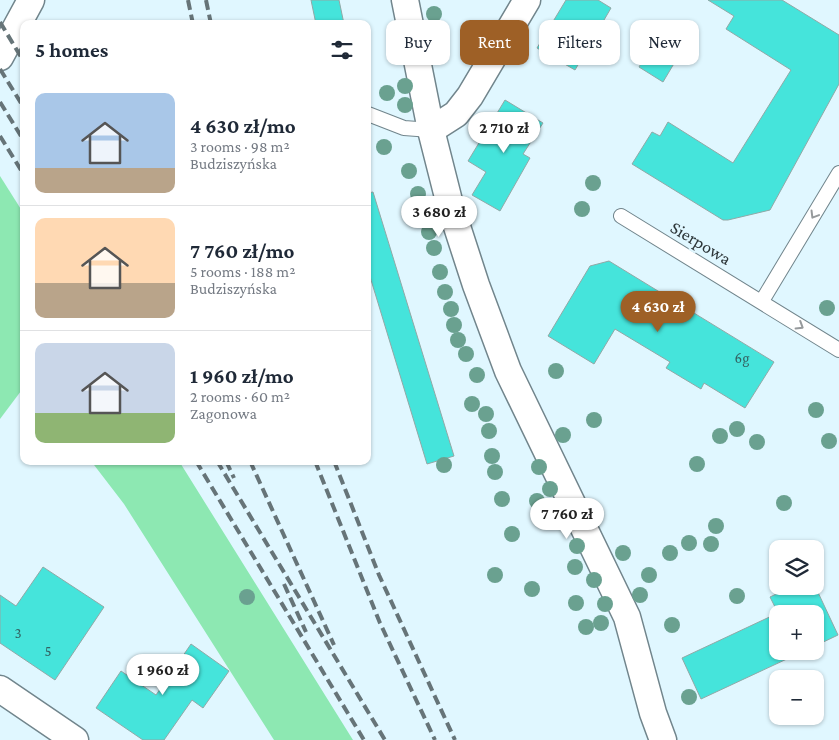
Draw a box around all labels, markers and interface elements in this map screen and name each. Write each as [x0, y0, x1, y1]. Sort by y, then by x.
chip: Buy [386, 20, 450, 65]
chip: Rent [460, 20, 529, 65]
chip: Filters [539, 20, 620, 65]
chip: New [630, 20, 699, 65]
icon: filters [328, 36, 356, 64]
text: 5 homes [35, 38, 108, 62]
pin: 2 710 zł [452, 112, 556, 154]
icon: home [75, 113, 135, 173]
text: 4 630 zł/mo [190, 114, 296, 138]
text: 2 710 zł [479, 119, 529, 136]
text: 3 rooms · 98 m² [190, 138, 290, 155]
text: Budziszyńska [190, 155, 277, 172]
pin: 3 680 zł [387, 196, 491, 238]
text: 3 680 zł [412, 203, 466, 220]
one-way arrow [810, 209, 820, 218]
street label: Sierpowa [667, 217, 735, 269]
icon: home [75, 238, 135, 298]
text: 7 760 zł/mo [190, 239, 294, 263]
text: 5 rooms · 188 m² [190, 263, 295, 280]
text: Budziszyńska [190, 280, 277, 297]
pin: 4 630 zł [606, 290, 710, 333]
text: 4 630 zł [632, 298, 684, 315]
one-way arrow [795, 319, 804, 329]
house number: 6g [735, 350, 749, 367]
icon: home [75, 363, 135, 423]
text: 1 960 zł/mo [190, 364, 294, 388]
text: 2 rooms · 60 m² [190, 388, 290, 405]
text: Zagonowa [190, 405, 257, 422]
pin: 7 760 zł [515, 498, 619, 540]
text: 7 760 zł [541, 505, 593, 522]
map controls [769, 540, 824, 725]
button: layers [769, 540, 824, 595]
button: + [769, 605, 824, 660]
house number: 3 [14, 625, 22, 641]
house number: 5 [44, 643, 52, 659]
pin: 1 960 zł [111, 654, 215, 696]
text: 1 960 zł [137, 661, 189, 678]
button: − [769, 670, 824, 725]

